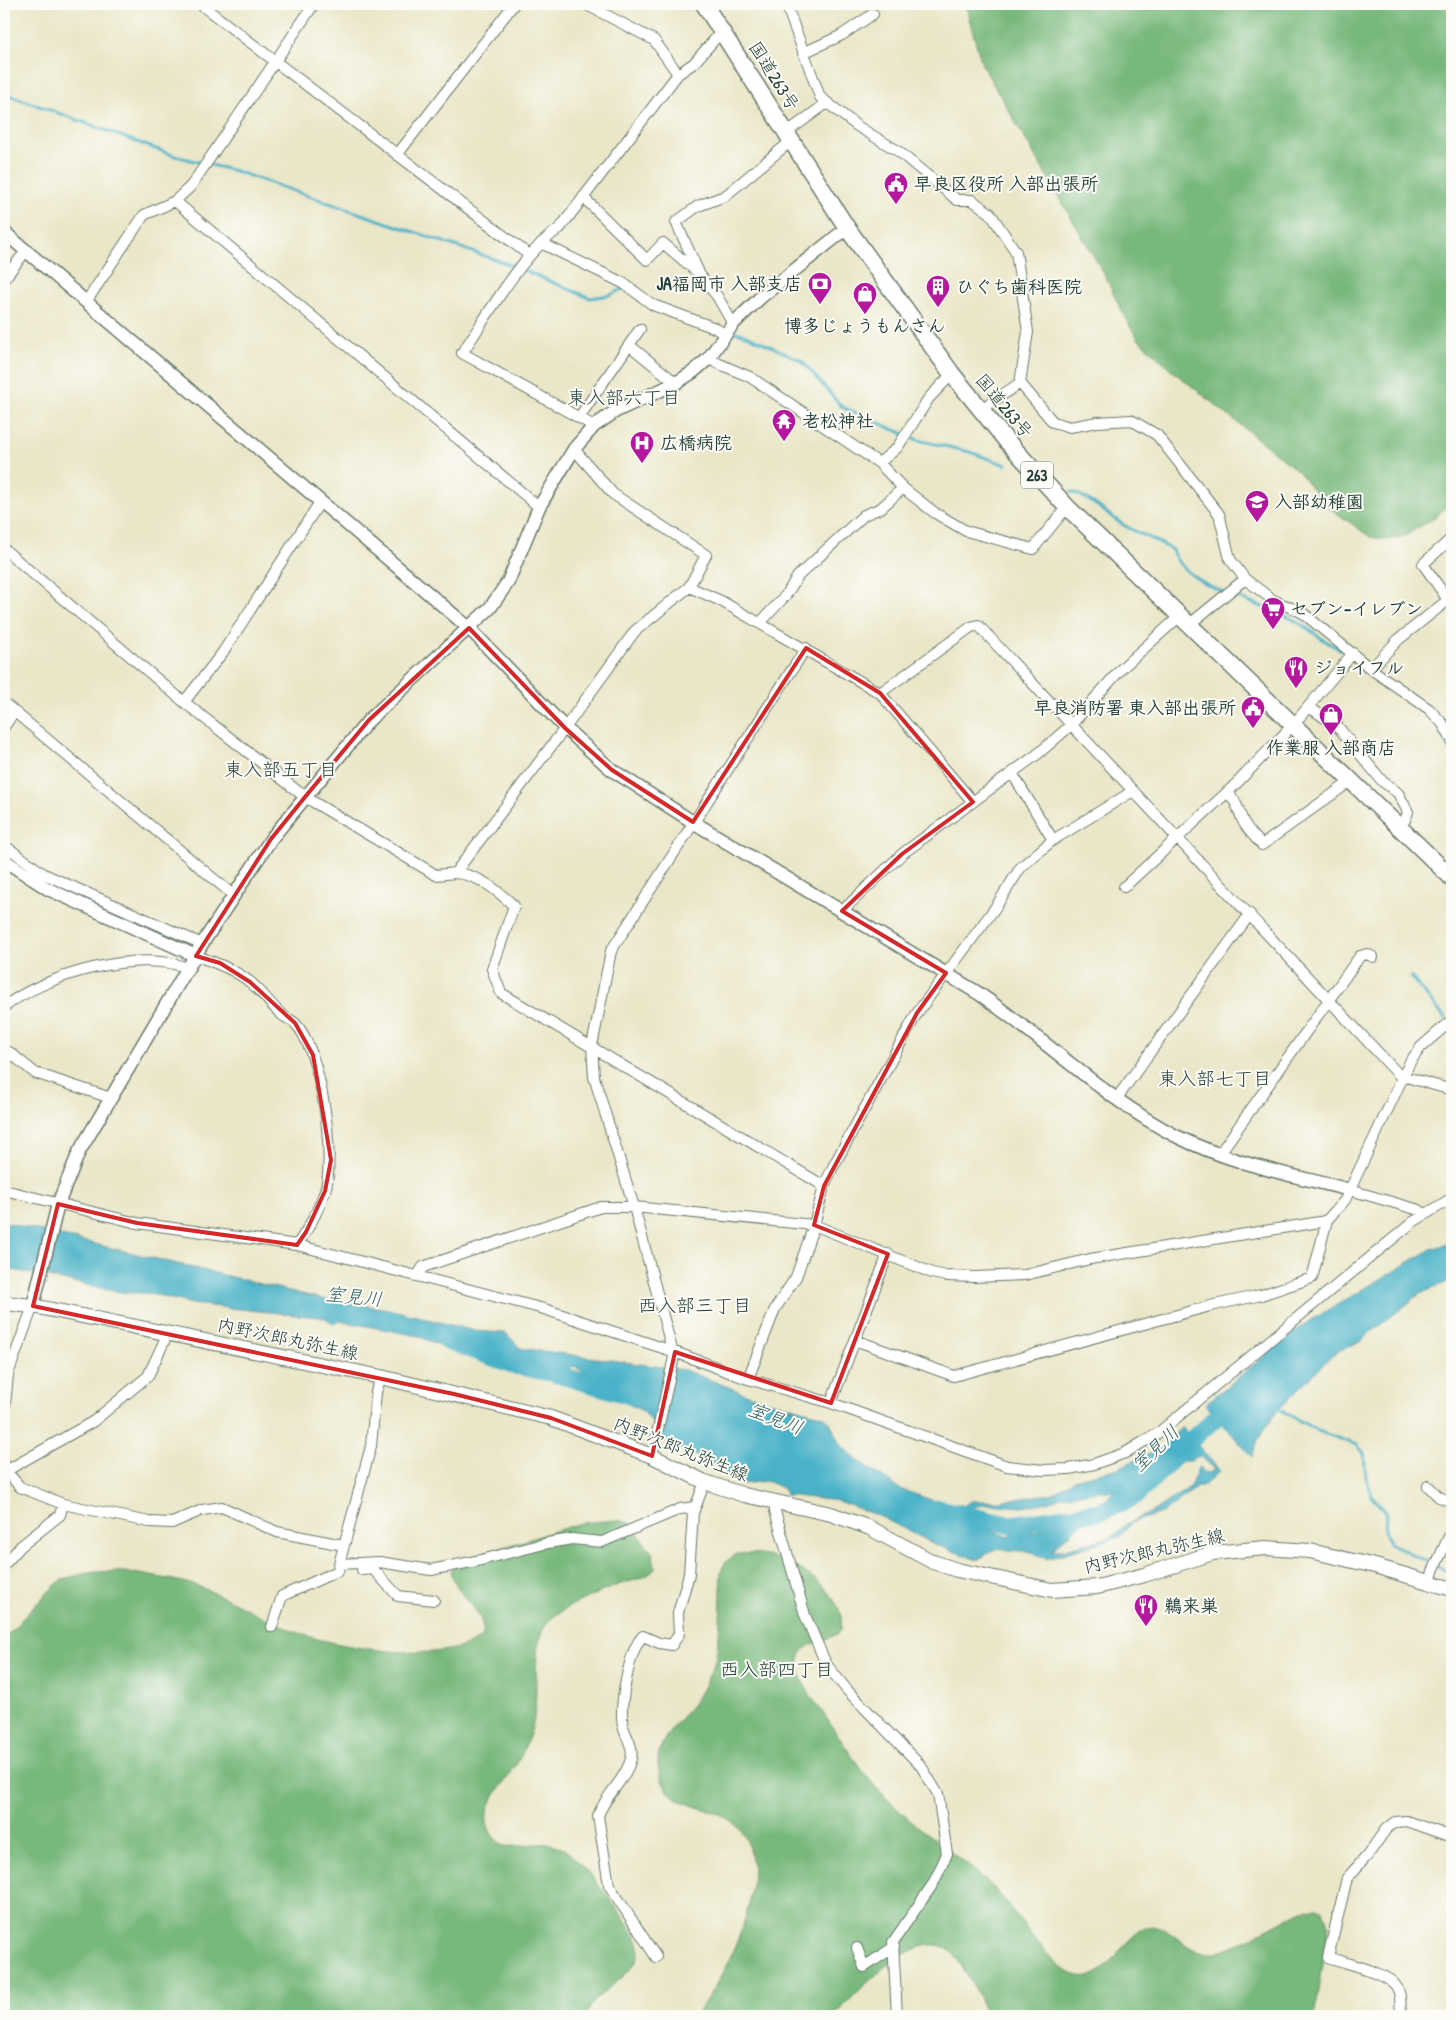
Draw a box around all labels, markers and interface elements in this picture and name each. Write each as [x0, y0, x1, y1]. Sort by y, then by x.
street label: 国道263号 [743, 36, 806, 115]
public building icon: 早良区役所 入部出張所 [883, 171, 909, 205]
place label: 早良区役所 入部出張所 [914, 171, 1098, 196]
place label: JA福岡市 入部支店 [656, 271, 802, 296]
bank icon: JA福岡市 入部支店 [807, 271, 833, 305]
building icon: ひぐち歯科医院 [925, 274, 951, 308]
place label: ひぐち歯科医院 [956, 274, 1082, 299]
shop icon: 博多じょうもんさん [852, 281, 878, 315]
place label: 博多じょうもんさん [784, 313, 946, 338]
street label: 国道263号 [970, 368, 1039, 443]
district label: 東入部六丁目 [567, 384, 681, 410]
temple icon: 老松神社 [771, 408, 797, 442]
place label: 老松神社 [802, 408, 874, 433]
hospital icon: 広橋病院 [629, 430, 655, 464]
place label: 広橋病院 [660, 430, 732, 455]
road number: 263 [1021, 462, 1053, 488]
school or university icon: 入部幼稚園 [1244, 489, 1270, 523]
place label: 入部幼稚園 [1274, 489, 1364, 514]
supermarket icon: セブン-イレブン [1260, 596, 1286, 630]
place label: セブン-イレブン [1290, 596, 1423, 621]
restaurant icon: ジョイフル [1283, 655, 1309, 689]
place label: ジョイフル [1314, 655, 1404, 680]
place label: 早良消防署 東入部出張所 [1034, 695, 1236, 720]
public building icon: 早良消防署 東入部出張所 [1240, 695, 1266, 729]
shop icon: 作業服 入部商店 [1318, 702, 1344, 736]
place label: 作業服 入部商店 [1266, 735, 1396, 760]
district label: 東入部五丁目 [224, 756, 338, 782]
district label: 東入部七丁目 [1158, 1065, 1272, 1091]
water label: 室見川 [324, 1280, 384, 1312]
district label: 西入部三丁目 [638, 1292, 752, 1318]
street label: 内野次郎丸弥生線 [215, 1311, 361, 1366]
water label: 室見川 [745, 1396, 807, 1440]
street label: 内野次郎丸弥生線 [610, 1410, 753, 1487]
water label: 室見川 [1125, 1419, 1185, 1477]
street label: 内野次郎丸弥生線 [1081, 1522, 1227, 1579]
restaurant icon: 鵜来巣 [1133, 1593, 1159, 1627]
place label: 鵜来巣 [1164, 1593, 1218, 1618]
district label: 西入部四丁目 [720, 1656, 834, 1682]

